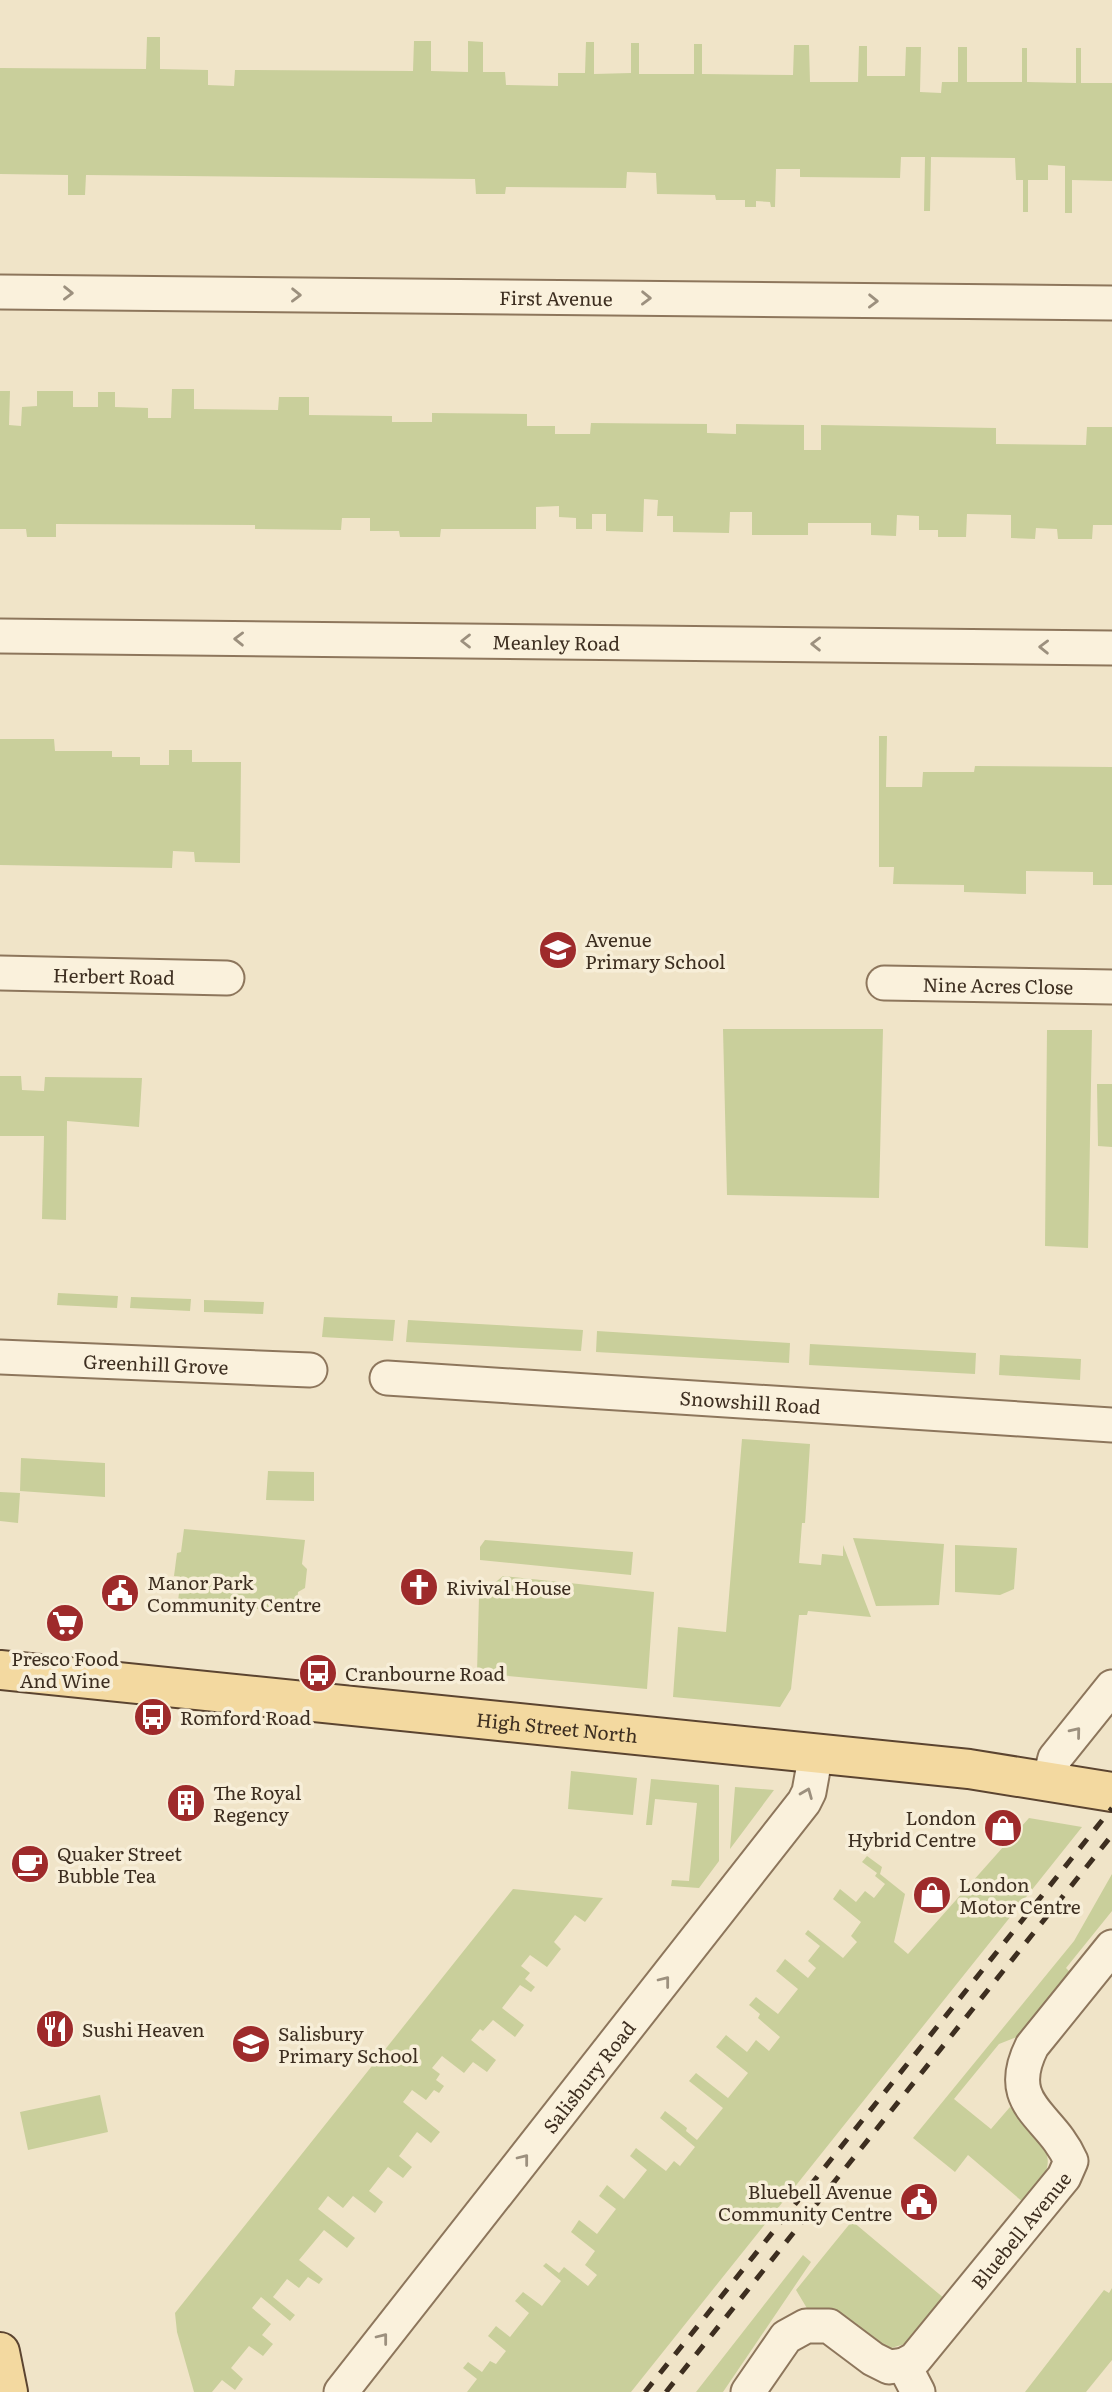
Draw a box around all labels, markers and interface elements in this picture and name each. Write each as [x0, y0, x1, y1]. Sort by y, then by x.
street label: First Avenue [499, 283, 613, 312]
one-way arrow [63, 285, 74, 301]
one-way arrow [291, 287, 301, 303]
one-way arrow [641, 290, 651, 306]
one-way arrow [868, 293, 879, 309]
street label: Meanley Road [492, 627, 620, 657]
one-way arrow [233, 631, 244, 647]
one-way arrow [461, 633, 471, 649]
one-way arrow [811, 637, 822, 652]
one-way arrow [1038, 639, 1049, 655]
place label: Avenue Primary School [585, 925, 726, 975]
school or university icon: Avenue Primary School [537, 929, 579, 971]
street label: Herbert Road [53, 960, 176, 991]
street label: Nine Acres Close [922, 970, 1074, 1000]
street label: Greenhill Grove [83, 1347, 229, 1381]
street label: Snowshill Road [679, 1383, 822, 1420]
church icon: Rivival House [398, 1566, 440, 1608]
place label: Manor Park Community Centre [147, 1568, 321, 1618]
public building icon: Manor Park Community Centre [99, 1572, 141, 1614]
place label: Rivival House [446, 1573, 571, 1601]
supermarket icon: Presco Food And Wine [44, 1602, 86, 1644]
place label: Presco Food And Wine [11, 1644, 119, 1694]
bus stop icon: Cranbourne Road [297, 1652, 339, 1694]
place label: Cranbourne Road [345, 1659, 506, 1687]
bus stop icon: Romford Road [132, 1696, 174, 1738]
place label: Romford Road [180, 1703, 311, 1731]
street label: High Street North [475, 1705, 639, 1749]
one-way arrow [1068, 1727, 1080, 1740]
place label: The Royal Regency [213, 1778, 301, 1828]
building icon: The Royal Regency [165, 1782, 207, 1824]
one-way arrow [799, 1788, 813, 1800]
place label: London Hybrid Centre [847, 1803, 976, 1853]
shop icon: London Hybrid Centre [982, 1807, 1024, 1849]
place label: Quaker Street Bubble Tea [57, 1839, 182, 1889]
cafe icon: Quaker Street Bubble Tea [9, 1843, 51, 1885]
place label: London Motor Centre [959, 1870, 1081, 1920]
shop icon: London Motor Centre [911, 1874, 953, 1916]
one-way arrow [656, 1976, 669, 1988]
restaurant icon: Sushi Heaven [34, 2008, 76, 2050]
street label: Salisbury Road [536, 2014, 642, 2139]
place label: Sushi Heaven [82, 2015, 205, 2043]
place label: Salisbury Primary School [278, 2019, 419, 2069]
school or university icon: Salisbury Primary School [230, 2023, 272, 2065]
one-way arrow [515, 2155, 528, 2167]
street label: Bluebell Avenue [964, 2165, 1077, 2295]
place label: Bluebell Avenue Community Centre [718, 2177, 892, 2227]
public building icon: Bluebell Avenue Community Centre [898, 2181, 940, 2223]
one-way arrow [375, 2334, 388, 2346]

